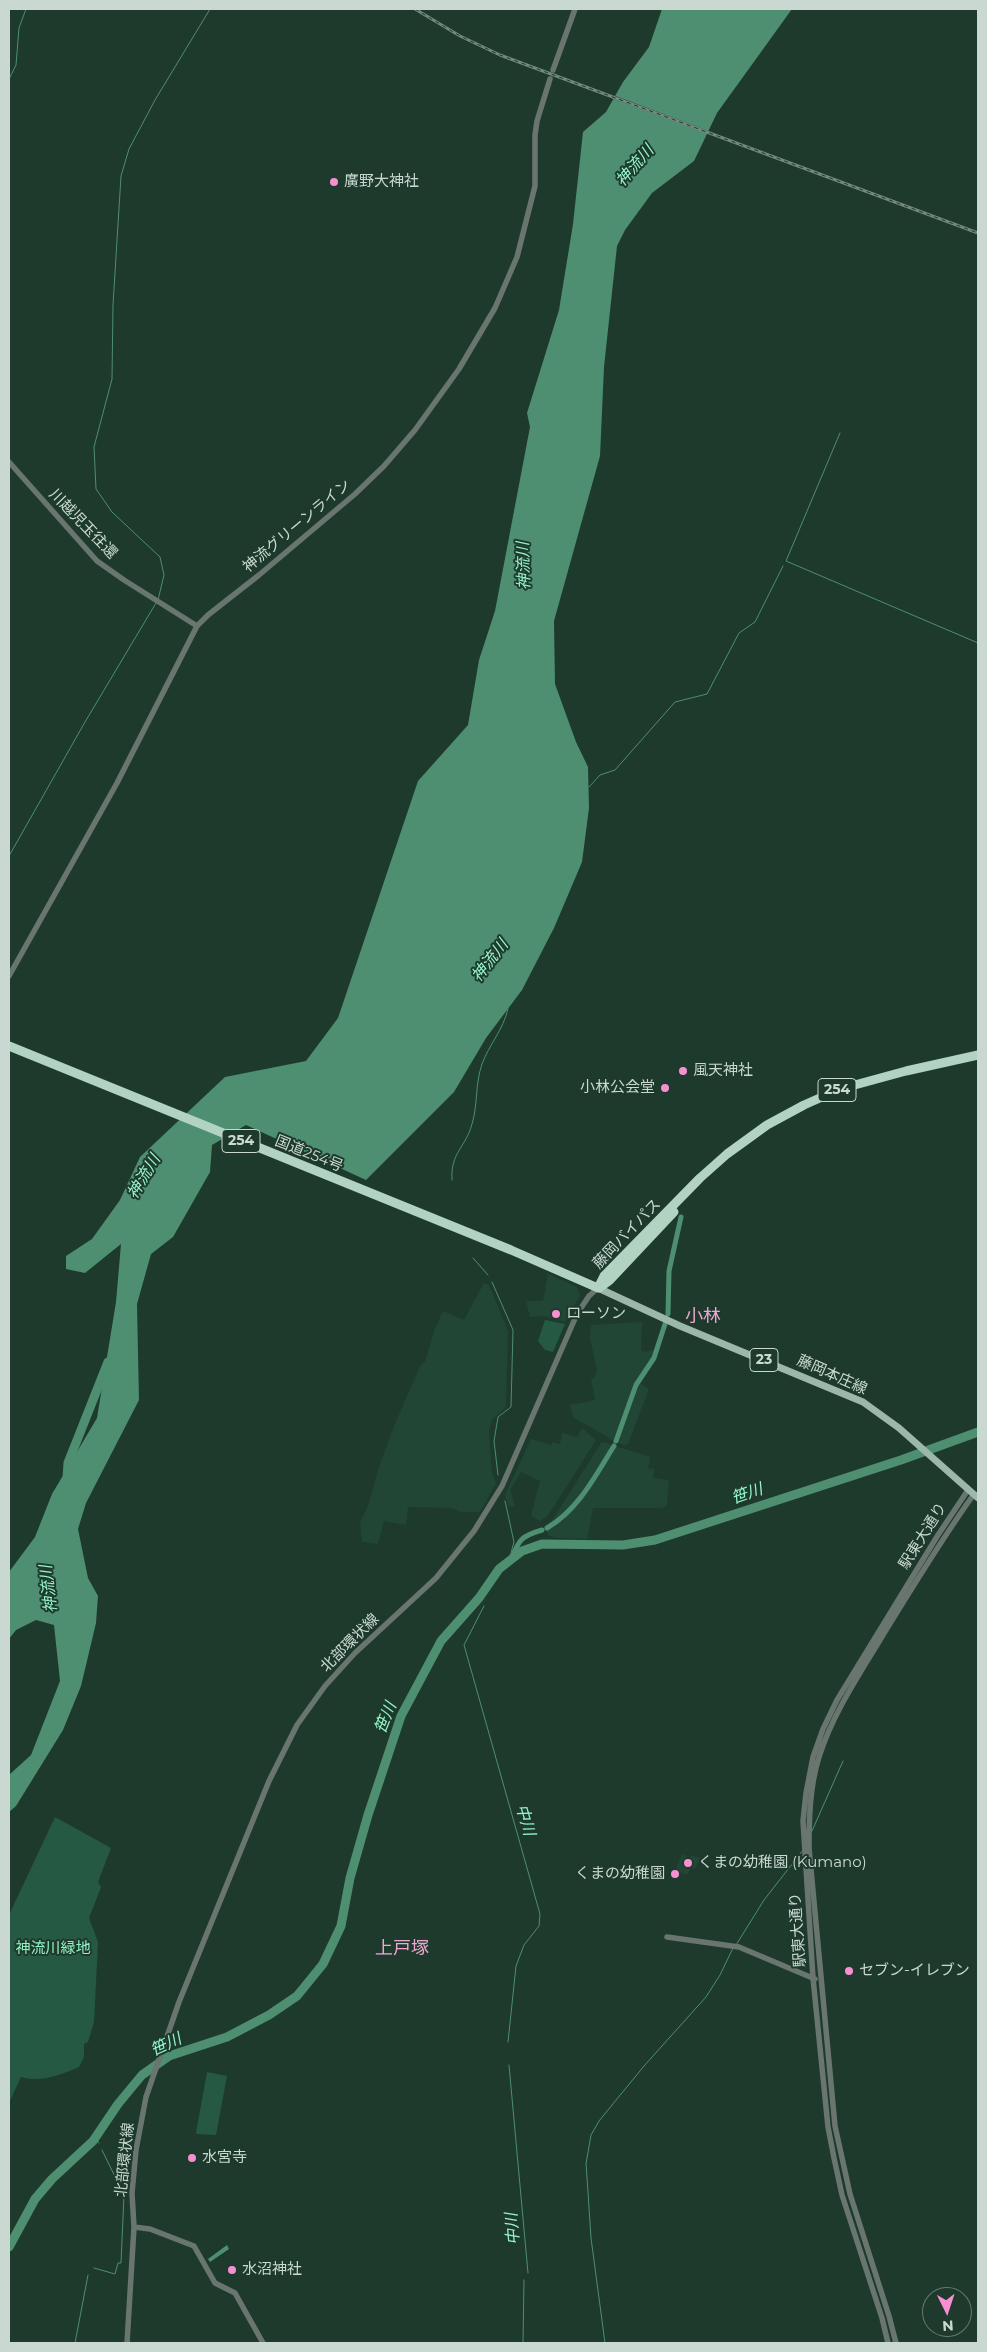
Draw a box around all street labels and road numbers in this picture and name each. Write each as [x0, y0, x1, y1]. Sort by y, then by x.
street label: 神流グリーンライン [240, 476, 354, 576]
street label: 川越児玉往還 [45, 485, 121, 563]
road number: 254 [818, 1078, 856, 1102]
road number: 254 [222, 1130, 260, 1152]
street label: 国道254号 [272, 1132, 346, 1176]
street label: 藤岡バイパス [589, 1195, 665, 1273]
road number: 23 [750, 1348, 778, 1372]
street label: 藤岡本庄線 [794, 1352, 870, 1398]
street label: 駅東大通り [895, 1499, 951, 1573]
street label: 北部環状線 [317, 1610, 383, 1676]
street label: 駅東大通り [786, 1892, 810, 1968]
street label: 北部環状線 [112, 2122, 138, 2198]

